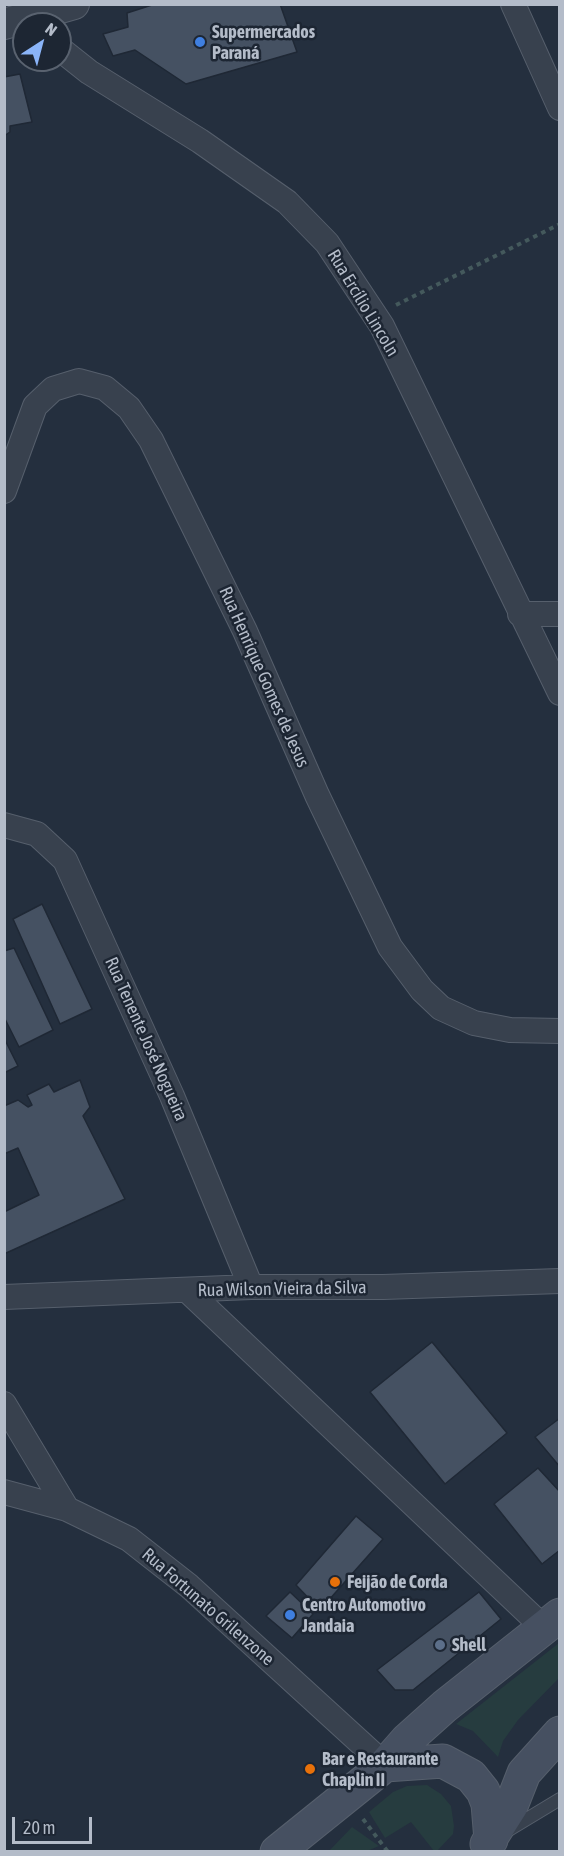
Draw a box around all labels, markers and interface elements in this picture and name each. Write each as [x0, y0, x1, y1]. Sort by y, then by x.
north arrow [12, 12, 72, 72]
text: N [42, 19, 61, 39]
place label: Supermercados Paraná [212, 21, 315, 63]
marker: Supermercados Paraná [193, 35, 207, 49]
street label: Rua Ercílio Lincoln [323, 246, 403, 360]
street label: Rua Henrique Gomes de Jesus [214, 583, 314, 771]
street label: Rua Tenente José Nogueira [100, 954, 192, 1124]
street label: Rua Wilson Vieira da Silva [197, 1277, 367, 1301]
street label: Rua Fortunato Grilenzone [137, 1544, 279, 1670]
place label: Feijão de Corda [347, 1571, 448, 1593]
marker: Feijão de Corda [328, 1575, 342, 1589]
place label: Centro Automotivo Jandaia [302, 1594, 426, 1636]
marker: Centro Automotivo Jandaia [283, 1608, 297, 1622]
place label: Shell [452, 1634, 486, 1656]
marker: Shell [433, 1638, 447, 1652]
place label: Bar e Restaurante Chaplin II [322, 1748, 438, 1790]
marker: Bar e Restaurante Chaplin II [303, 1762, 317, 1776]
scale bar [15, 1805, 94, 1843]
text: 20 m [23, 1817, 55, 1838]

